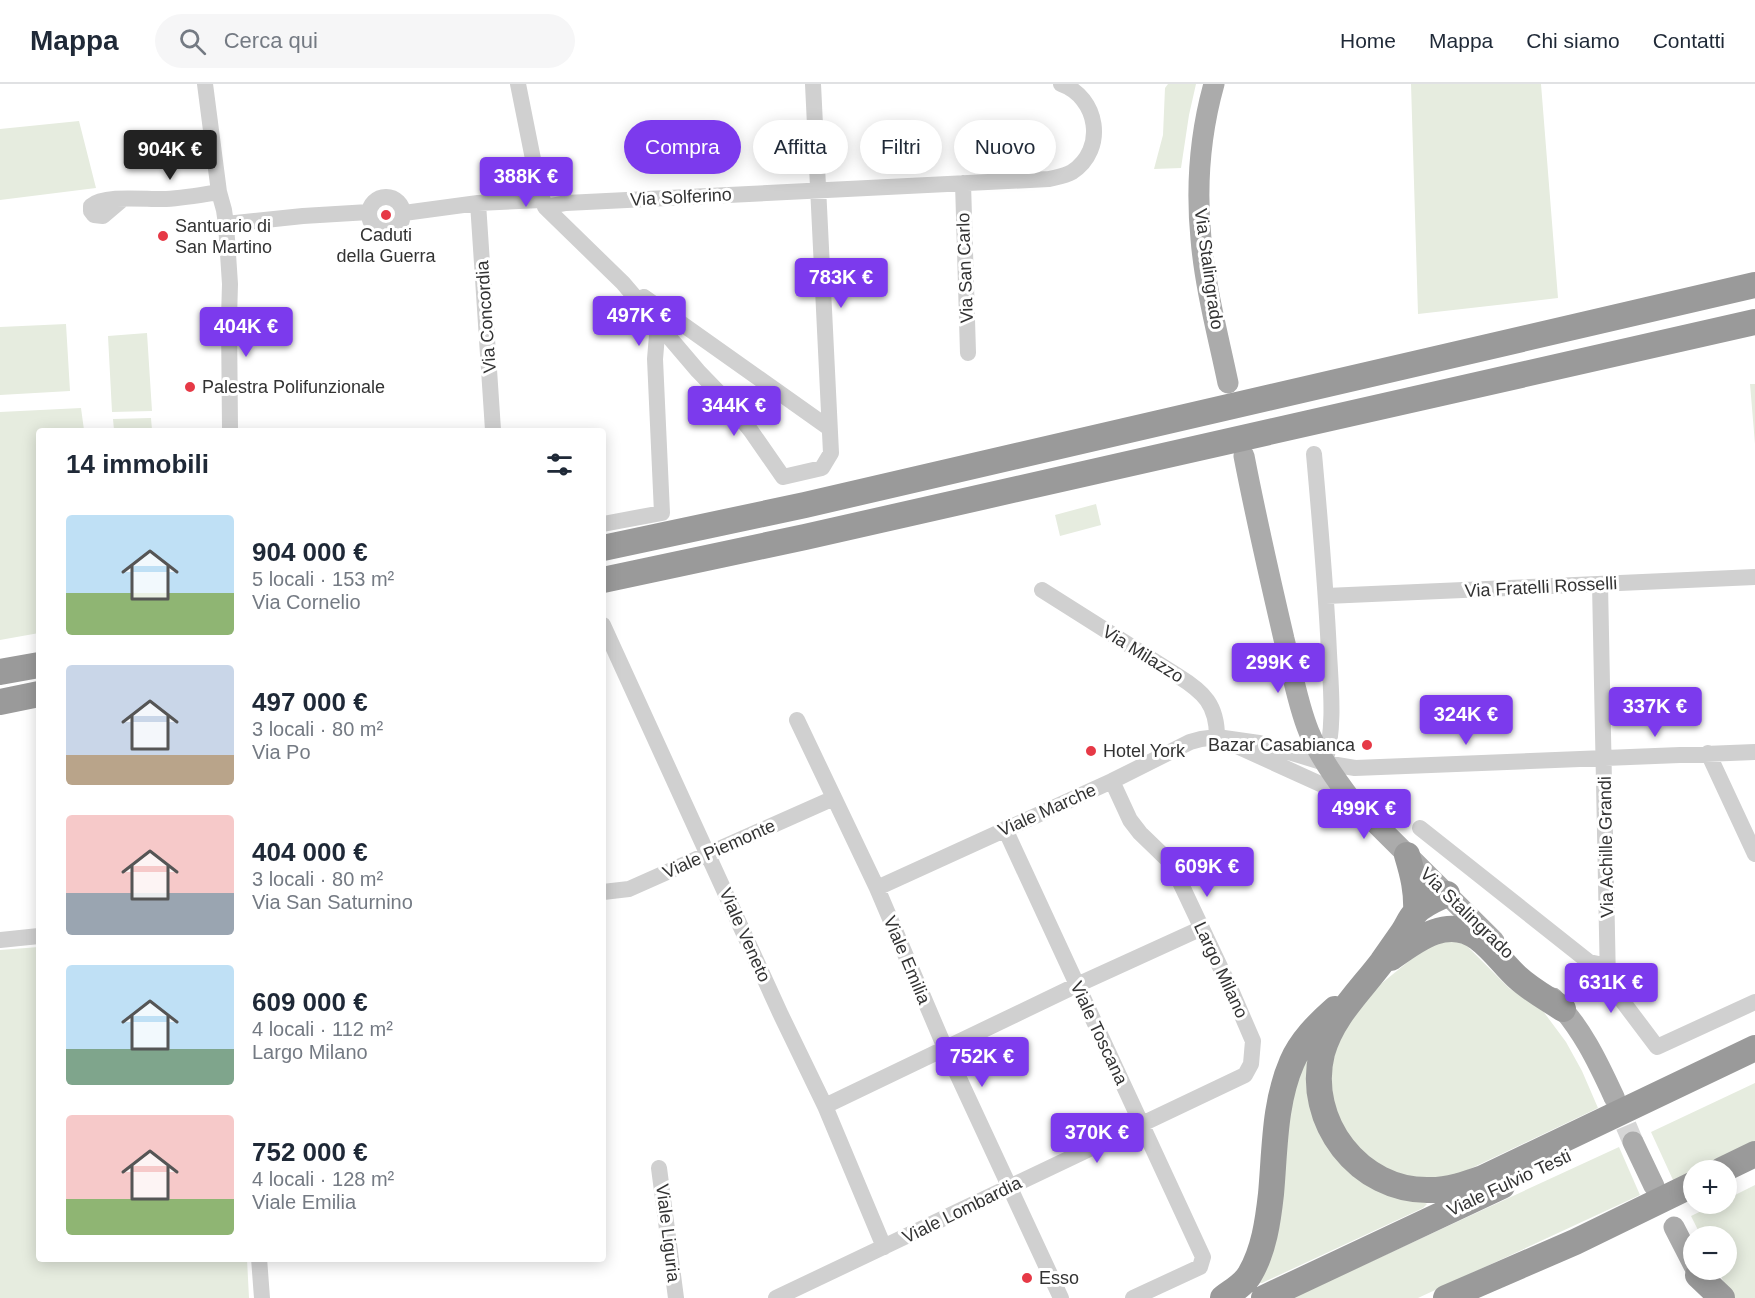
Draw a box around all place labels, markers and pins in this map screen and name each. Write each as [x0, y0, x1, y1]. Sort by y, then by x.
pin: 904K € [121, 130, 219, 181]
pin: 388K € [477, 157, 575, 208]
marker: Caduti della Guerra [379, 208, 393, 222]
place label: Santuario di San Martino [175, 216, 272, 257]
place label: Caduti della Guerra [336, 225, 437, 266]
marker: Santuario di San Martino [156, 229, 170, 243]
pin: 783K € [792, 258, 890, 309]
pin: 497K € [590, 296, 688, 347]
pin: 404K € [197, 307, 295, 358]
place label: Palestra Polifunzionale [202, 377, 385, 397]
marker: Palestra Polifunzionale [183, 380, 197, 394]
pin: 344K € [685, 386, 783, 437]
pin: 299K € [1229, 643, 1327, 694]
pin: 337K € [1606, 687, 1704, 738]
pin: 324K € [1417, 695, 1515, 746]
place label: Bazar Casabianca [1208, 735, 1356, 755]
marker: Bazar Casabianca [1360, 738, 1374, 752]
place label: Hotel York [1103, 741, 1186, 761]
marker: Hotel York [1084, 744, 1098, 758]
pin: 499K € [1315, 789, 1413, 840]
pin: 609K € [1158, 847, 1256, 898]
pin: 631K € [1562, 963, 1660, 1014]
pin: 752K € [933, 1037, 1031, 1088]
pin: 370K € [1048, 1113, 1146, 1164]
place label: Esso [1039, 1268, 1079, 1288]
marker: Esso [1020, 1271, 1034, 1285]

